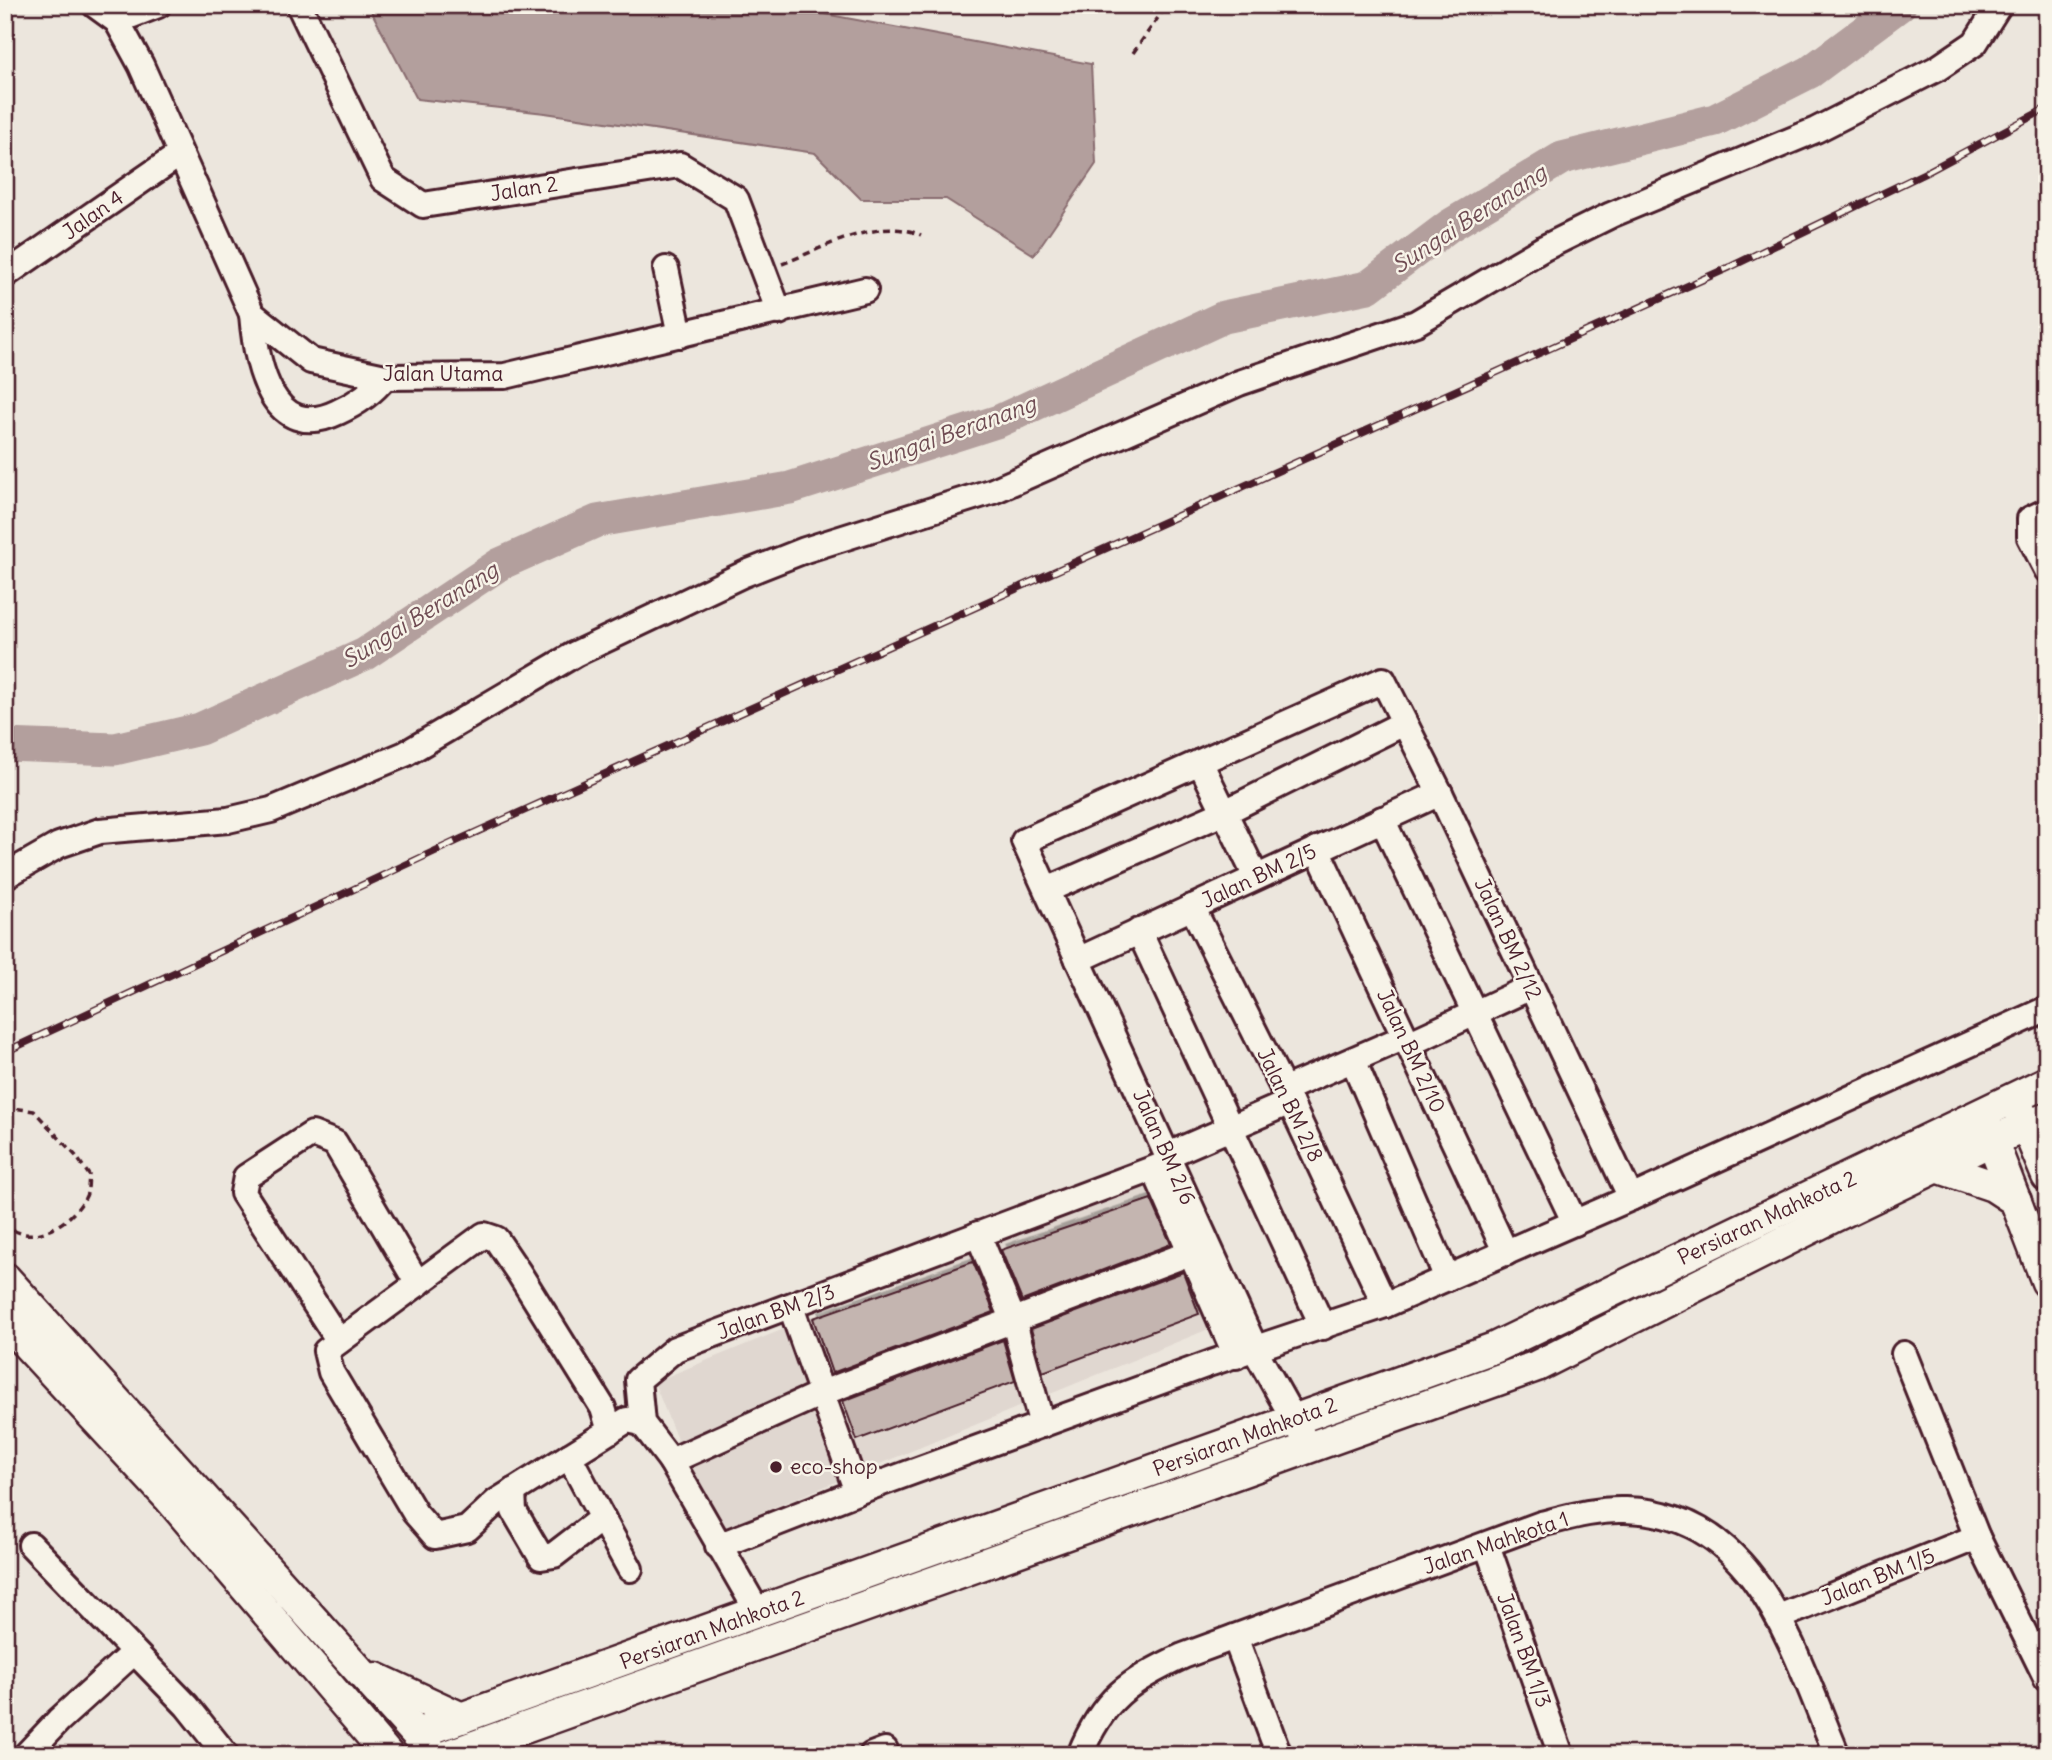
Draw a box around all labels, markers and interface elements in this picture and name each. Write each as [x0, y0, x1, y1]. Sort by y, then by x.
water label: Sungai Beranang [1386, 157, 1553, 279]
street label: Jalan 2 [488, 170, 560, 207]
street label: Jalan 4 [57, 184, 129, 245]
street label: Jalan Utama [383, 360, 503, 387]
water label: Sungai Beranang [862, 388, 1042, 477]
water label: Sungai Beranang [336, 554, 505, 674]
street label: Jalan BM 2/5 [1197, 837, 1320, 914]
street label: Jalan BM 2/12 [1468, 874, 1548, 1004]
street label: Jalan BM 2/10 [1371, 985, 1452, 1117]
street label: Jalan BM 2/8 [1251, 1043, 1330, 1166]
street label: Jalan BM 2/6 [1127, 1085, 1202, 1209]
street label: Persiaran Mahkota 2 [1673, 1164, 1861, 1271]
street label: Jalan BM 2/3 [713, 1278, 838, 1345]
street label: Persiaran Mahkota 2 [1149, 1391, 1341, 1482]
place label: eco-shop [790, 1453, 878, 1480]
marker: eco-shop [768, 1459, 784, 1475]
street label: Jalan Mahkota 1 [1420, 1505, 1572, 1580]
street label: Jalan BM 1/5 [1817, 1541, 1939, 1612]
street label: Persiaran Mahkota 2 [616, 1584, 808, 1675]
street label: Jalan BM 1/3 [1491, 1589, 1558, 1711]

